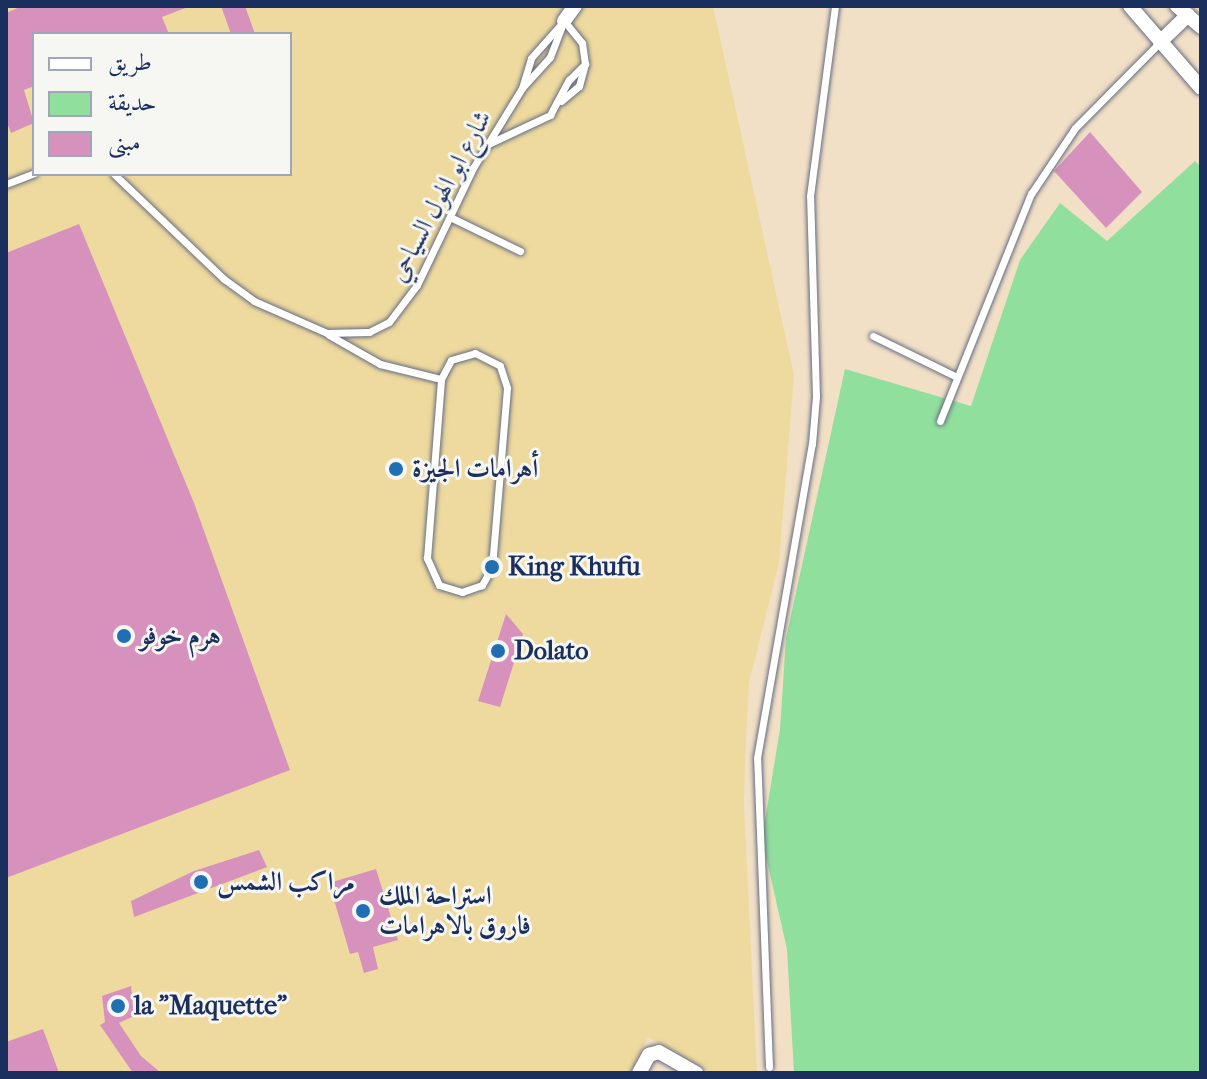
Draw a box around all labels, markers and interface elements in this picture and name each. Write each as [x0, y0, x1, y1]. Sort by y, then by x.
legend [32, 32, 292, 176]
text: طريق [108, 48, 152, 76]
text: حديقة [108, 88, 157, 116]
street label: شارع ابو الهول السياحي [382, 105, 498, 287]
text: مبنى [108, 128, 141, 156]
place label: أهرامات الجيزة [412, 453, 538, 485]
marker: أهرامات الجيزة [387, 460, 405, 478]
place label: King Khufu [508, 551, 641, 583]
marker: King Khufu [483, 558, 501, 576]
place label: هرم خوفو [140, 620, 221, 652]
marker: هرم خوفو [115, 627, 133, 645]
place label: Dolato [514, 635, 589, 667]
marker: Dolato [489, 642, 507, 660]
place label: مراكب الشمس [217, 866, 355, 898]
marker: مراكب الشمس [192, 873, 210, 891]
place label: استراحة الملك فاروق بالاهرامات [379, 880, 531, 942]
marker: استراحة الملك فاروق بالاهرامات [354, 902, 372, 920]
place label: la "Maquette" [134, 990, 287, 1022]
marker: la "Maquette" [109, 997, 127, 1015]

